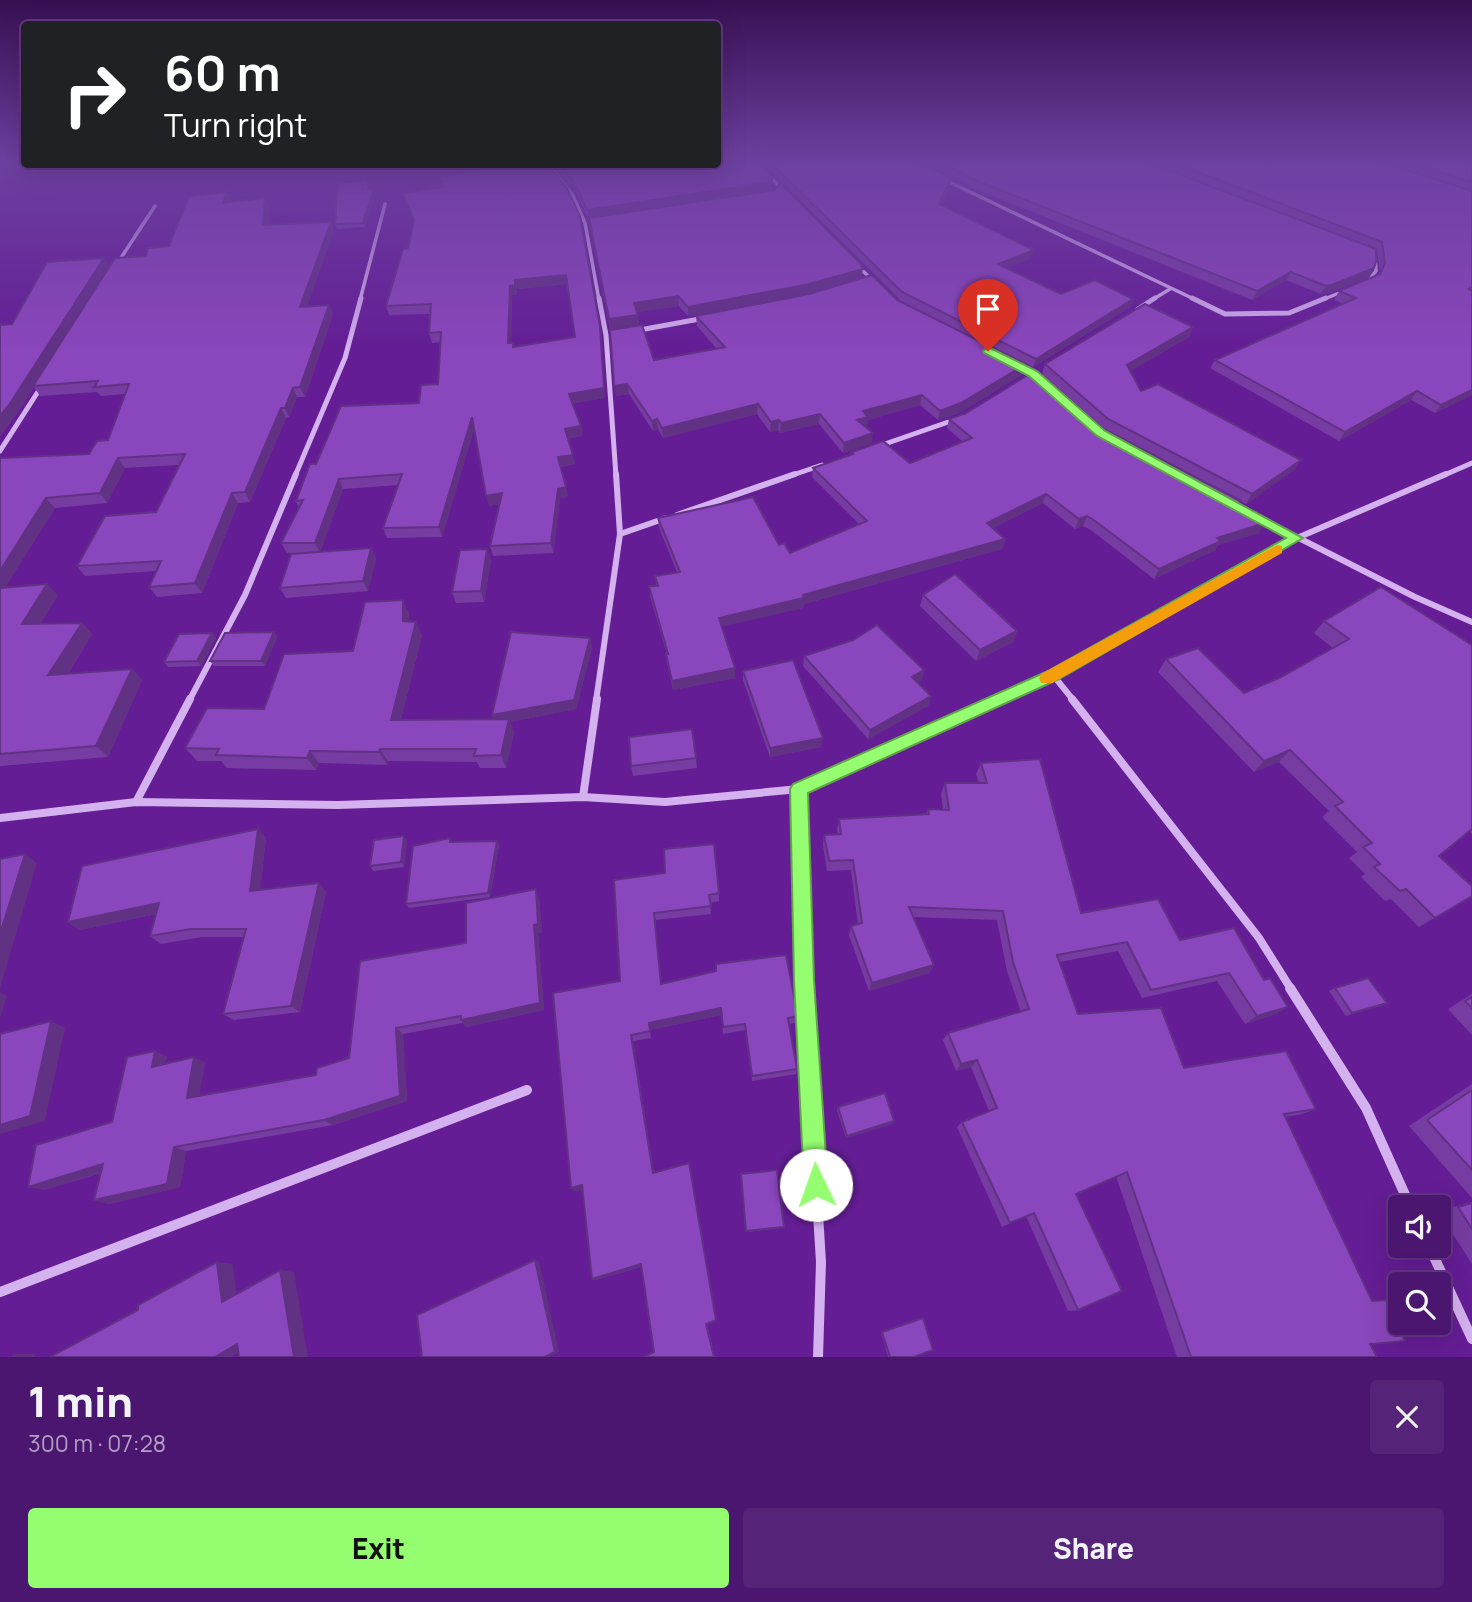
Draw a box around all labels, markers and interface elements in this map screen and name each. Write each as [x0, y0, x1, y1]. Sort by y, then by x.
text: 60 m [164, 39, 281, 106]
icon: right [49, 49, 140, 140]
text: Turn right [164, 103, 307, 147]
pin [958, 279, 1018, 351]
icon: arrive [969, 290, 1007, 328]
position arrow [779, 1148, 853, 1222]
map controls [1388, 1195, 1451, 1335]
button: sound [1388, 1195, 1451, 1258]
button: search [1388, 1272, 1451, 1335]
text: 1 min [28, 1372, 133, 1430]
button: close [1370, 1380, 1444, 1454]
text: 300 m · 07:28 [28, 1427, 166, 1459]
button: Exit [28, 1508, 729, 1588]
button: Share [743, 1508, 1444, 1588]

